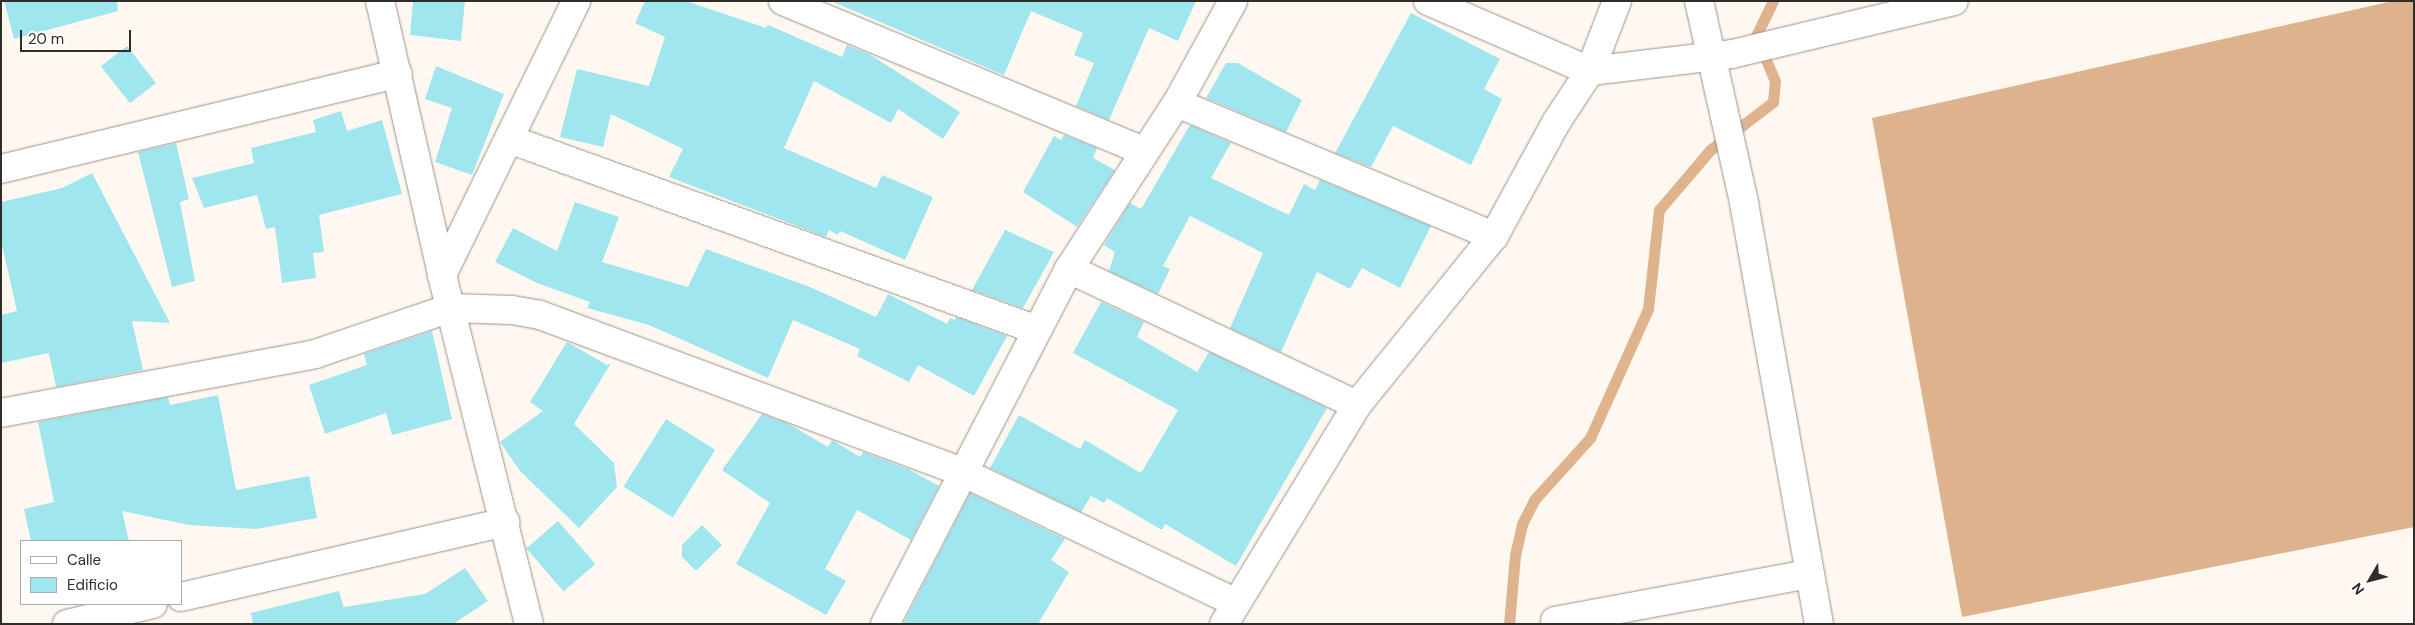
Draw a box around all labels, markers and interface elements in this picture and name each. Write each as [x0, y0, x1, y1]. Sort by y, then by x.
scale bar [22, 20, 134, 52]
text: 20 m [28, 29, 64, 49]
legend [20, 540, 182, 605]
text: Calle [67, 550, 101, 570]
north arrow [2345, 555, 2395, 605]
text: Edificio [67, 575, 118, 595]
text: N [2348, 580, 2368, 599]

